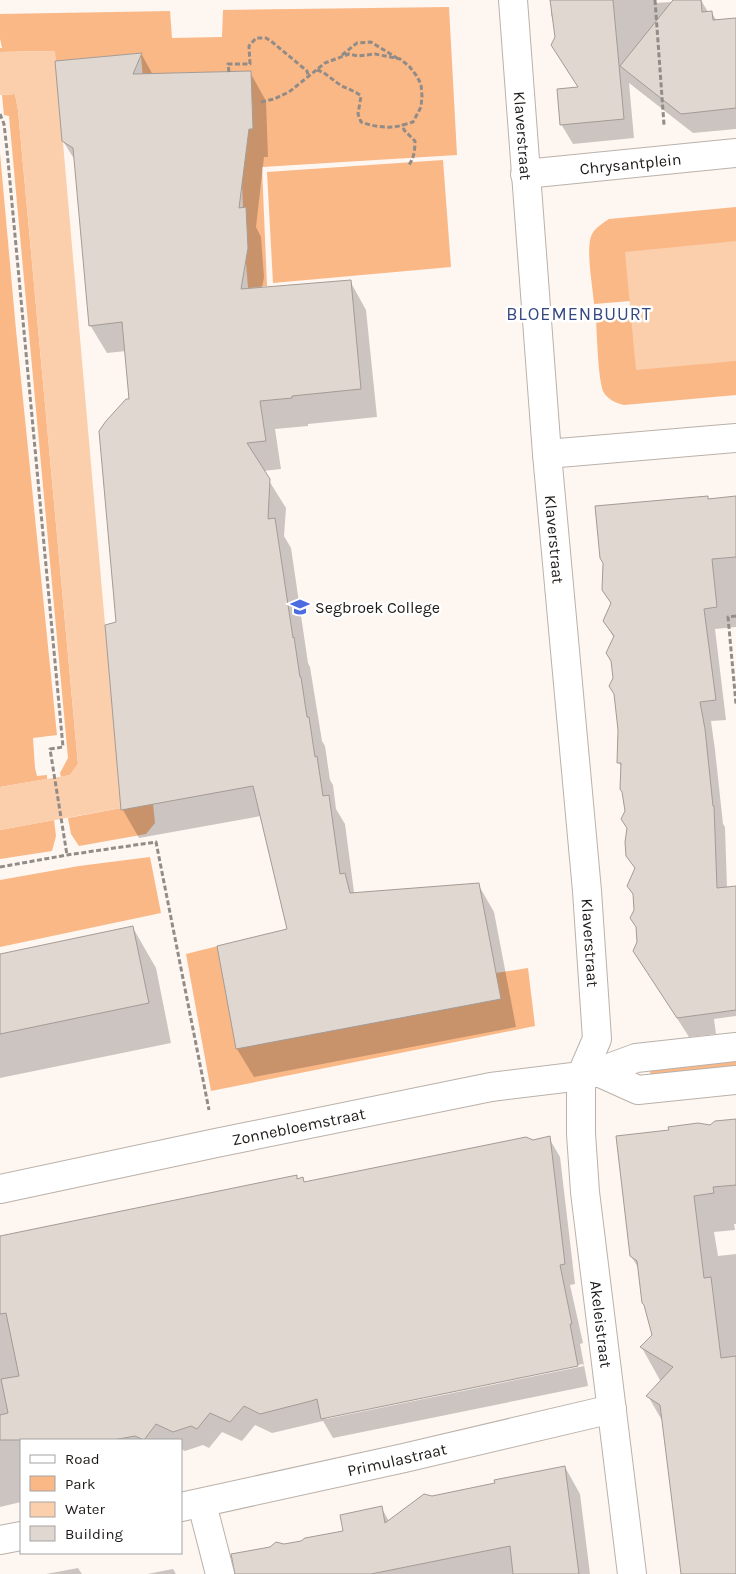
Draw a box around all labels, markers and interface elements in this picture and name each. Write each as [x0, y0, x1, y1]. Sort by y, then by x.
street label: Klaverstraat [510, 91, 536, 181]
street label: Chrysantplein [579, 149, 682, 178]
district label: BLOEMENBUURT [506, 303, 652, 325]
street label: Klaverstraat [541, 494, 568, 585]
school or university icon: Segbroek College [289, 596, 311, 618]
place label: Segbroek College [315, 598, 440, 617]
street label: Klaverstraat [578, 898, 603, 988]
street label: Zonnebloemstraat [230, 1103, 367, 1149]
street label: Akeleistraat [586, 1279, 616, 1369]
legend [20, 1439, 182, 1554]
street label: Primulastraat [345, 1439, 448, 1480]
text: Road [65, 1450, 100, 1468]
text: Park [65, 1475, 95, 1493]
text: Water [65, 1500, 106, 1518]
text: Building [65, 1525, 123, 1543]

